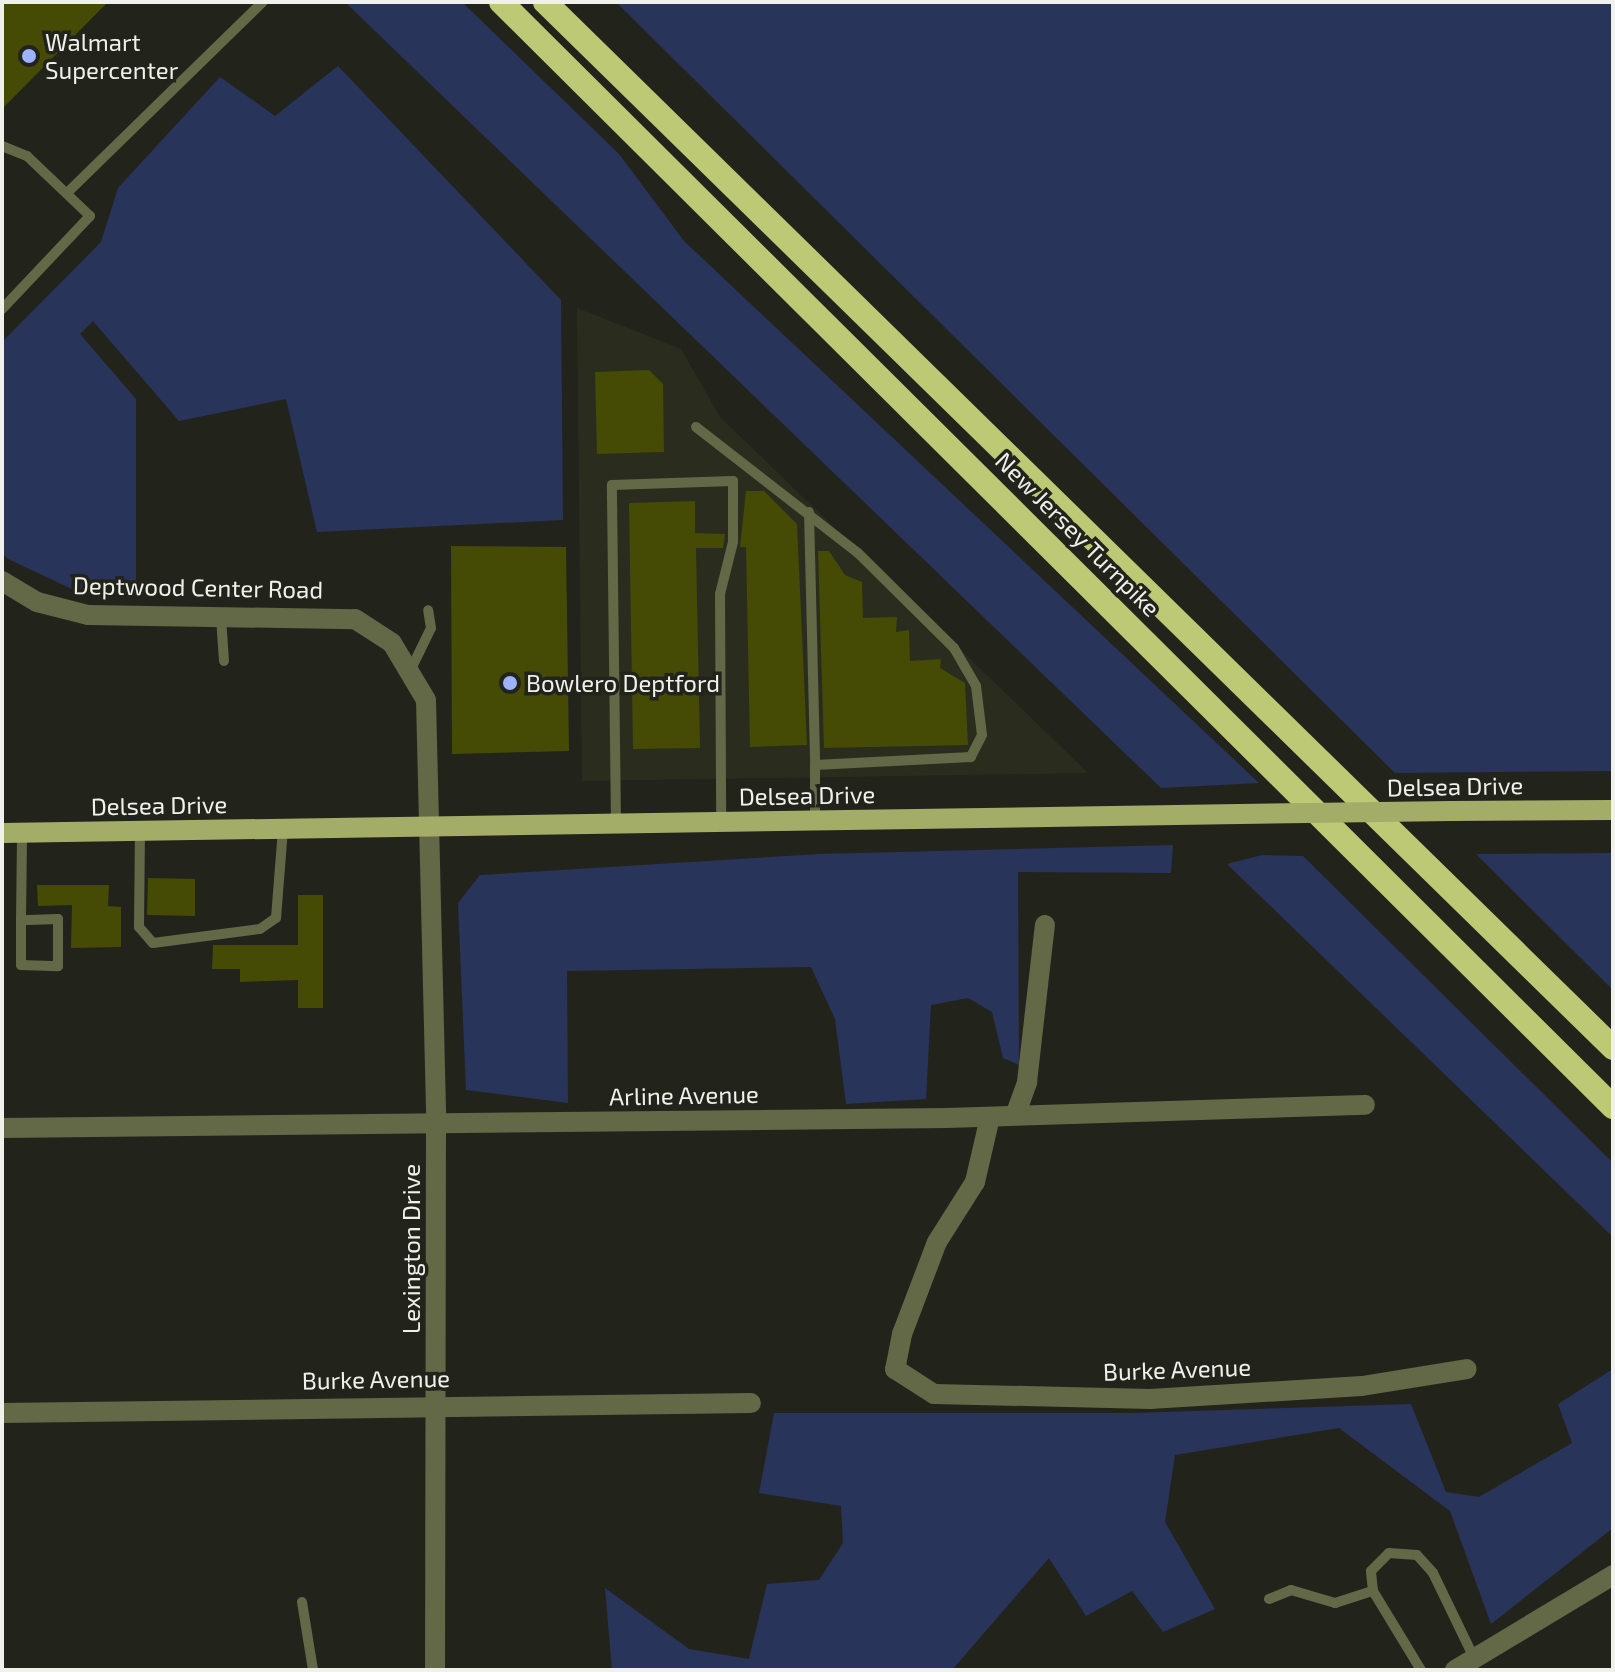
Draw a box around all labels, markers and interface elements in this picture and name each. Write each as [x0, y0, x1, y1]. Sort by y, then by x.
place label: Walmart Supercenter [45, 28, 178, 84]
marker: Walmart Supercenter [20, 47, 38, 65]
street label: New Jersey Turnpike [989, 445, 1167, 623]
street label: Deptwood Center Road [72, 570, 324, 604]
place label: Bowlero Deptford [526, 669, 720, 697]
marker: Bowlero Deptford [501, 674, 519, 692]
street label: Delsea Drive [1386, 770, 1524, 802]
street label: Delsea Drive [738, 779, 876, 811]
street label: Delsea Drive [90, 789, 228, 821]
street label: Arline Avenue [609, 1079, 759, 1111]
street label: Lexington Drive [397, 1164, 425, 1334]
street label: Burke Avenue [1102, 1352, 1252, 1386]
street label: Burke Avenue [301, 1363, 451, 1395]

